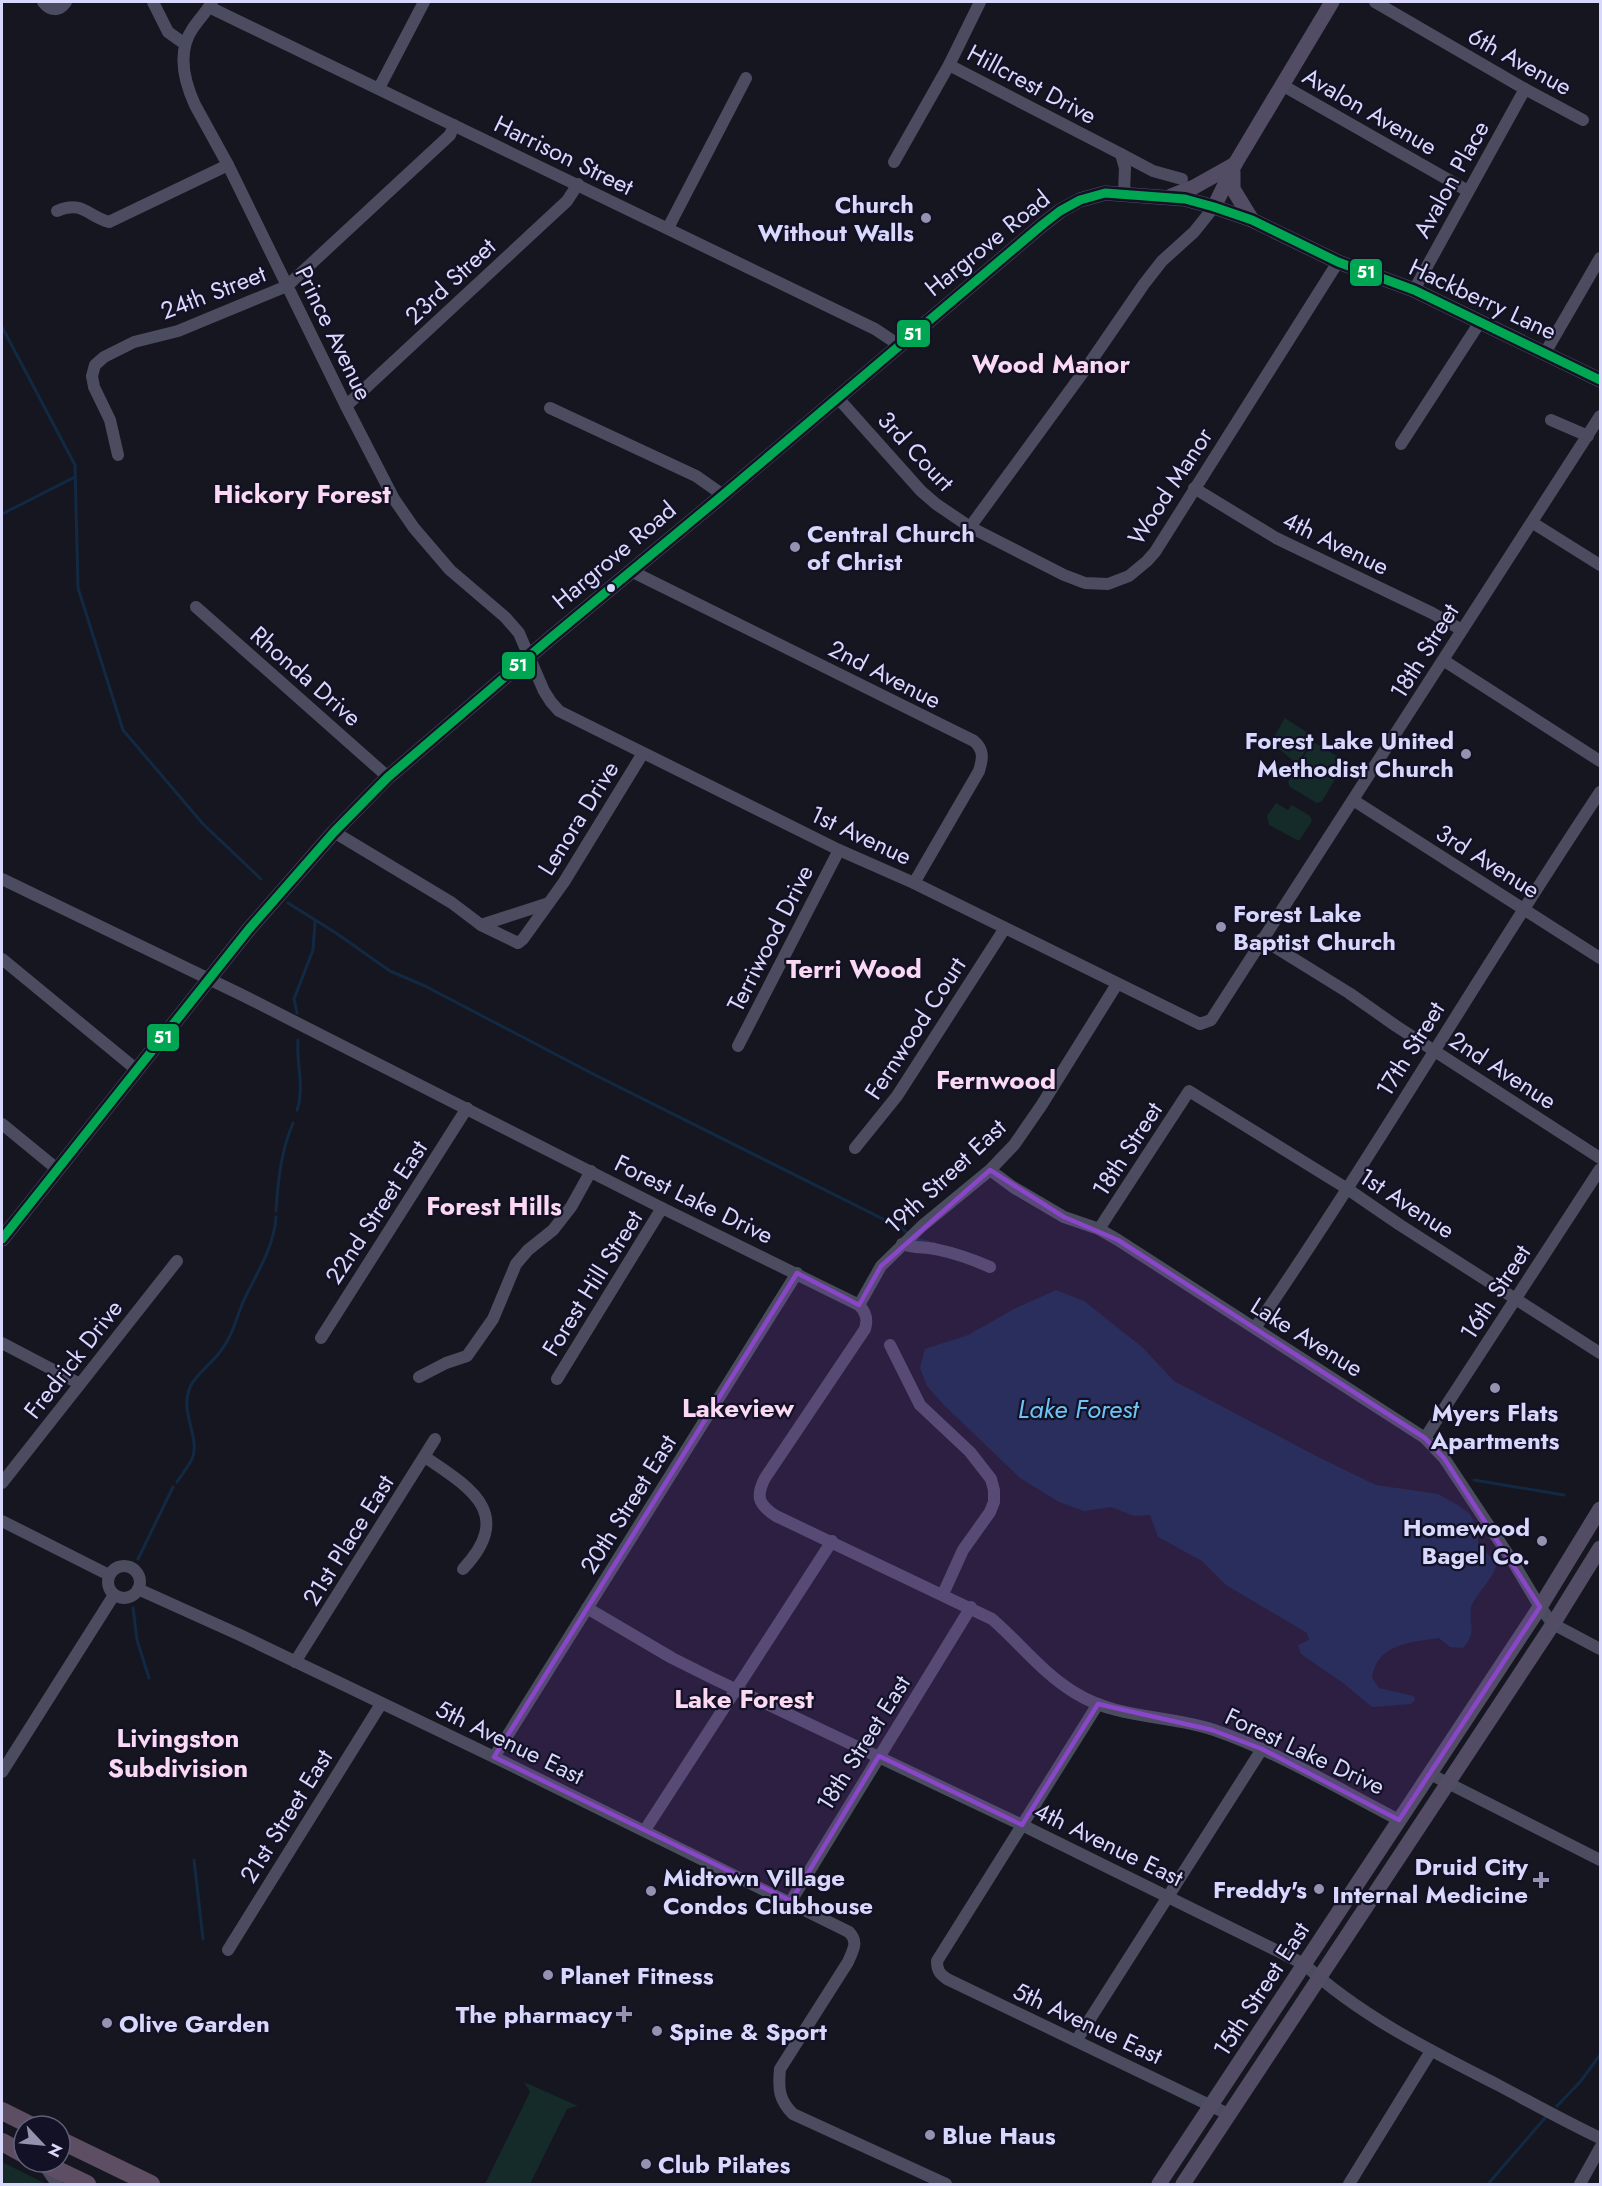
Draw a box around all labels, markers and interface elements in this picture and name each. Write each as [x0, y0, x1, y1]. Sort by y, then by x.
street label: 6th Avenue [1462, 18, 1578, 104]
street label: Hillcrest Drive [961, 35, 1103, 133]
street label: Avalon Avenue [1296, 58, 1444, 164]
street label: Harrison Street [488, 106, 640, 204]
street label: Avalon Place [1404, 114, 1498, 244]
street label: Hargrove Road [917, 181, 1057, 305]
place label: Church Without Walls [758, 187, 914, 250]
marker: Church Without Walls [919, 211, 933, 225]
street label: 23rd Street [397, 229, 503, 332]
street label: Hackberry Lane [1404, 250, 1562, 348]
street label: 24th Street [155, 256, 271, 328]
line badge: 51 [1349, 258, 1383, 287]
street label: Prince Avenue [286, 260, 382, 406]
text: 51 [1357, 261, 1375, 284]
line badge: 51 [896, 319, 931, 348]
text: 51 [904, 323, 922, 346]
district label: Wood Manor [972, 345, 1130, 383]
street label: 3rd Court [870, 403, 962, 499]
street label: Wood Manor [1119, 420, 1222, 552]
district label: Hickory Forest [213, 475, 391, 513]
street label: Hargrove Road [544, 493, 684, 617]
street label: 4th Avenue [1277, 502, 1395, 584]
place label: Central Church of Christ [807, 516, 975, 579]
marker: Central Church of Christ [788, 540, 802, 554]
unlabelled marker [605, 582, 617, 594]
street label: 18th Street [1381, 596, 1467, 706]
street label: Rhonda Drive [243, 618, 369, 734]
street label: 2nd Avenue [823, 631, 947, 717]
line badge: 51 [501, 651, 536, 680]
text: 51 [509, 654, 527, 677]
place label: Forest Lake United Methodist Church [1245, 723, 1454, 786]
marker: Forest Lake United Methodist Church [1459, 747, 1473, 761]
street label: Lenora Drive [529, 754, 627, 882]
street label: 1st Avenue [805, 796, 917, 874]
street label: 3rd Avenue [1429, 815, 1547, 907]
street label: Terriwood Drive [718, 859, 822, 1017]
place label: Forest Lake Baptist Church [1233, 896, 1396, 959]
marker: Forest Lake Baptist Church [1214, 920, 1228, 934]
district label: Terri Wood [786, 950, 922, 988]
street label: Fernwood Court [856, 950, 974, 1106]
street label: 17th Street [1367, 994, 1453, 1103]
street label: 2nd Avenue [1442, 1022, 1564, 1118]
line badge: 51 [146, 1023, 180, 1052]
text: 51 [154, 1026, 172, 1049]
district label: Fernwood [936, 1061, 1056, 1099]
street label: 18th Street [1083, 1095, 1171, 1203]
street label: 19th Street East [876, 1110, 1014, 1242]
street label: 22nd Street East [316, 1133, 436, 1291]
street label: Forest Lake Drive [609, 1145, 779, 1253]
street label: 1st Avenue [1352, 1159, 1462, 1247]
district label: Forest Hills [426, 1187, 562, 1225]
street label: Forest Hill Street [533, 1203, 651, 1363]
street label: 16th Street [1451, 1237, 1539, 1347]
street label: Lake Avenue [1244, 1289, 1370, 1385]
street label: Fredrick Drive [15, 1292, 131, 1426]
marker: Myers Flats Apartments [1488, 1381, 1502, 1395]
district label: Lakeview [682, 1389, 794, 1427]
water label: Lake Forest [1018, 1390, 1140, 1428]
place label: Myers Flats Apartments [1430, 1395, 1559, 1458]
street label: 20th Street East [571, 1427, 685, 1580]
street label: 21st Place East [294, 1468, 402, 1612]
place label: Homewood Bagel Co. [1403, 1510, 1530, 1573]
marker: Homewood Bagel Co. [1535, 1534, 1549, 1548]
street label: 18th Street East [807, 1668, 919, 1818]
district label: Lake Forest [674, 1680, 814, 1718]
street label: 5th Avenue East [430, 1691, 590, 1793]
street label: Forest Lake Drive [1219, 1699, 1391, 1803]
district label: Livingston Subdivision [108, 1719, 248, 1787]
street label: 21st Street East [231, 1742, 341, 1890]
street label: 4th Avenue East [1029, 1793, 1190, 1895]
place label: Druid City Internal Medicine [1332, 1849, 1528, 1912]
place label: Midtown Village Condos Clubhouse [663, 1860, 873, 1923]
marker: Druid City Internal Medicine [1532, 1871, 1550, 1889]
place label: Freddy's [1213, 1872, 1307, 1907]
marker: Freddy's [1312, 1882, 1326, 1896]
marker: Midtown Village Condos Clubhouse [644, 1884, 658, 1898]
street label: 15th Street East [1204, 1914, 1318, 2063]
place label: Planet Fitness [560, 1958, 714, 1993]
marker: Planet Fitness [541, 1968, 555, 1982]
street label: 5th Avenue East [1008, 1973, 1169, 2073]
place label: The pharmacy [456, 1997, 612, 2032]
place label: Olive Garden [119, 2006, 270, 2041]
marker: The pharmacy [617, 2007, 631, 2021]
place label: Spine & Sport [669, 2014, 827, 2049]
marker: Olive Garden [100, 2016, 114, 2030]
marker: Spine & Sport [650, 2024, 664, 2038]
north arrow [12, 2114, 72, 2174]
place label: Blue Haus [942, 2118, 1056, 2153]
marker: Blue Haus [923, 2128, 937, 2142]
text: N [42, 2140, 68, 2161]
place label: Club Pilates [658, 2147, 790, 2182]
marker: Club Pilates [639, 2157, 653, 2171]

